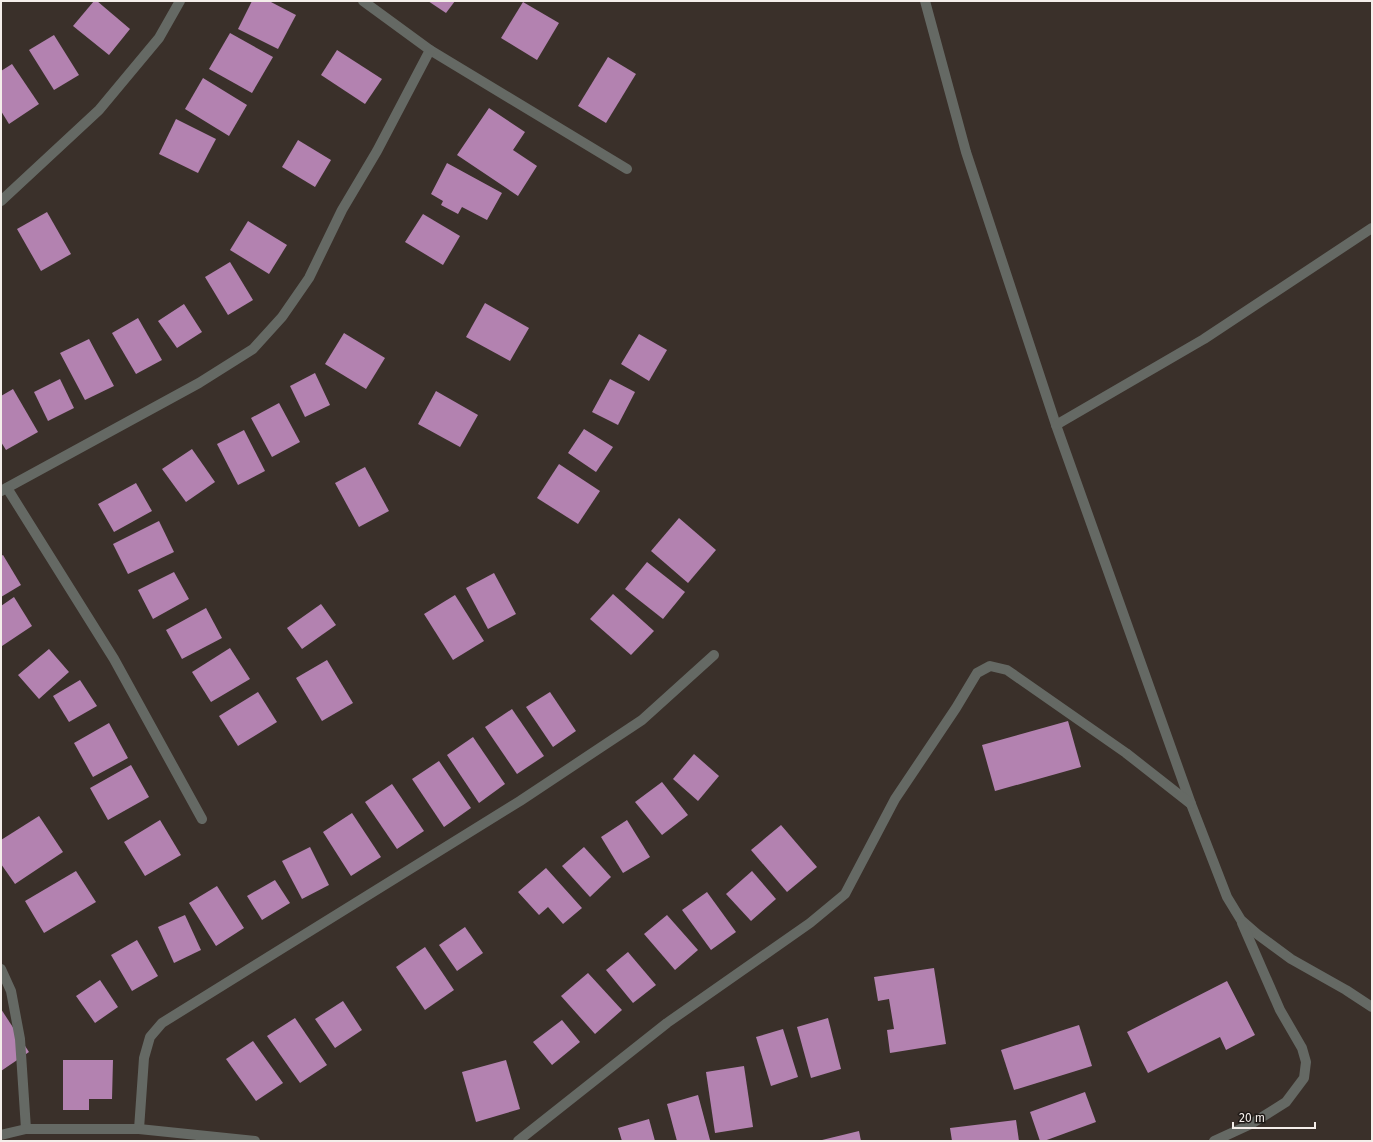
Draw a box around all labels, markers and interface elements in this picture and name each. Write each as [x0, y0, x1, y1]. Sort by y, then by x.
scale bar [1233, 1104, 1315, 1130]
text: 20 m [1239, 1111, 1265, 1125]

